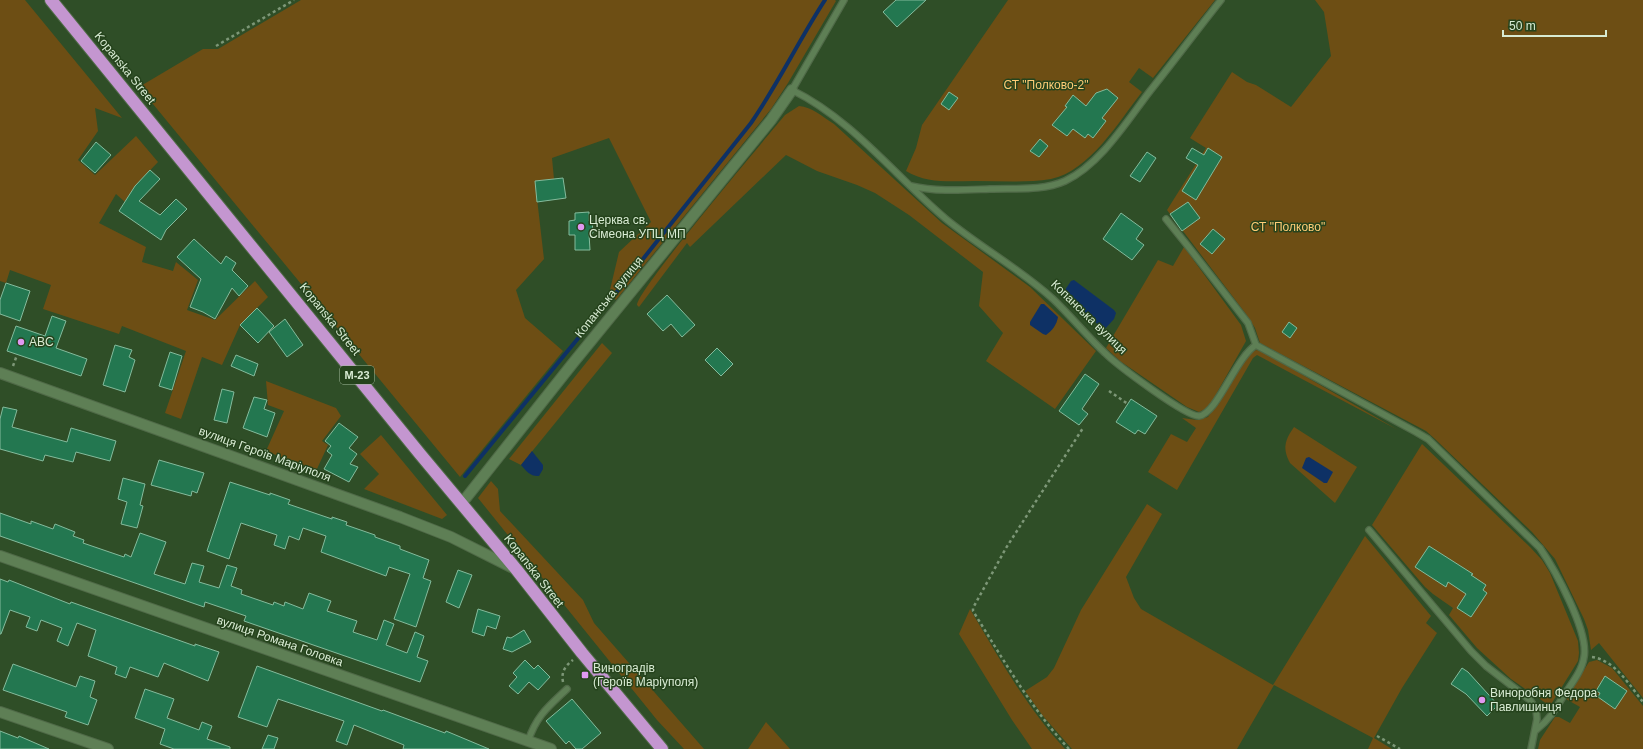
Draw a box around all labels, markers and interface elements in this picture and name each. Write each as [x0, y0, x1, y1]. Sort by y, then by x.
scale bar [1503, 12, 1606, 38]
text: 50 m [1509, 19, 1536, 33]
street label: Kopanska Street [92, 29, 159, 107]
park label: СТ "Полково-2" [1003, 78, 1089, 92]
place label: Церква св. Сімеона УПЦ МП [589, 213, 686, 241]
park label: СТ "Полково" [1251, 220, 1325, 234]
marker: Церква св. Сімеона УПЦ МП [576, 222, 586, 232]
street label: Копанська вулиця [572, 254, 646, 340]
street label: Копанська вулиця [1048, 277, 1130, 357]
street label: Kopanska Street [297, 280, 364, 358]
place label: ABC [29, 335, 54, 349]
marker: ABC [16, 337, 26, 347]
road number: М-23 [340, 366, 374, 384]
street label: вулиця Героїв Маріуполя [197, 424, 333, 484]
street label: Kopanska Street [501, 532, 567, 611]
street label: вулиця Романа Головка [215, 613, 345, 669]
place label: Виноградів (Героїв Маріуполя) [593, 661, 698, 689]
marker: Виноградів (Героїв Маріуполя) [580, 670, 590, 680]
place label: Виноробня Федора Павлишинця [1490, 686, 1598, 714]
marker: Виноробня Федора Павлишинця [1477, 695, 1487, 705]

